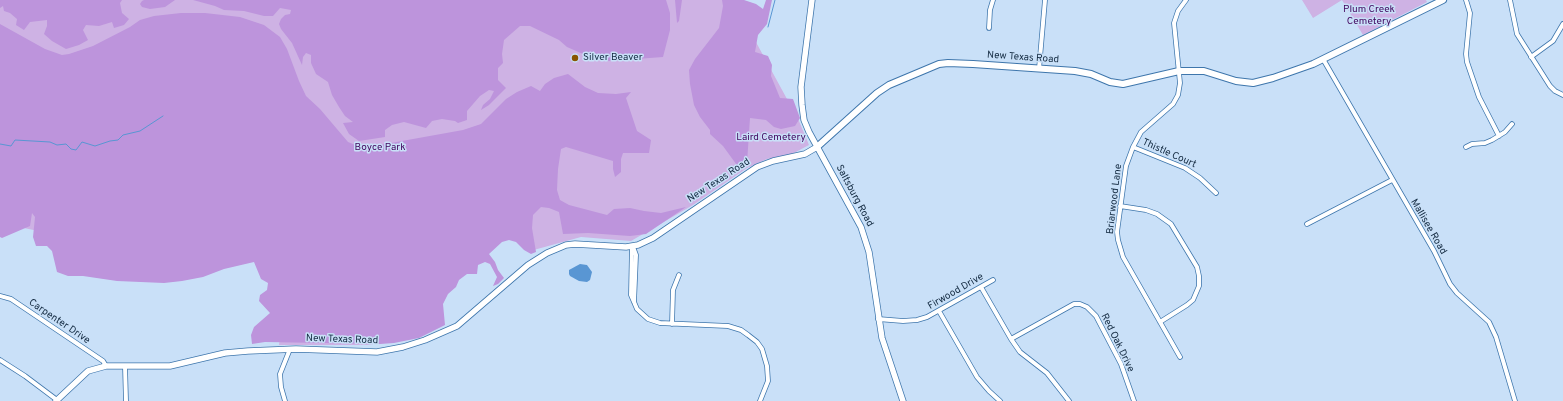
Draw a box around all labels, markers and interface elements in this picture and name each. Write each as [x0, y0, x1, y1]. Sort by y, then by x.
park label: Plum Creek Cemetery [1343, 4, 1395, 28]
street label: New Texas Road [987, 49, 1059, 67]
place label: Silver Beaver [583, 52, 643, 64]
marker: Silver Beaver [570, 53, 580, 63]
park label: Laird Cemetery [736, 132, 806, 144]
street label: Thistle Court [1140, 137, 1198, 171]
park label: Boyce Park [355, 142, 405, 154]
street label: New Texas Road [685, 156, 753, 206]
street label: Saltsburg Road [833, 163, 875, 229]
street label: Briarwood Lane [1105, 163, 1125, 235]
street label: Mallisee Road [1407, 197, 1449, 257]
street label: Firwood Drive [926, 271, 986, 313]
street label: Carpenter Drive [26, 297, 92, 347]
street label: Red Oak Drive [1098, 312, 1136, 374]
street label: New Texas Road [306, 333, 378, 347]

